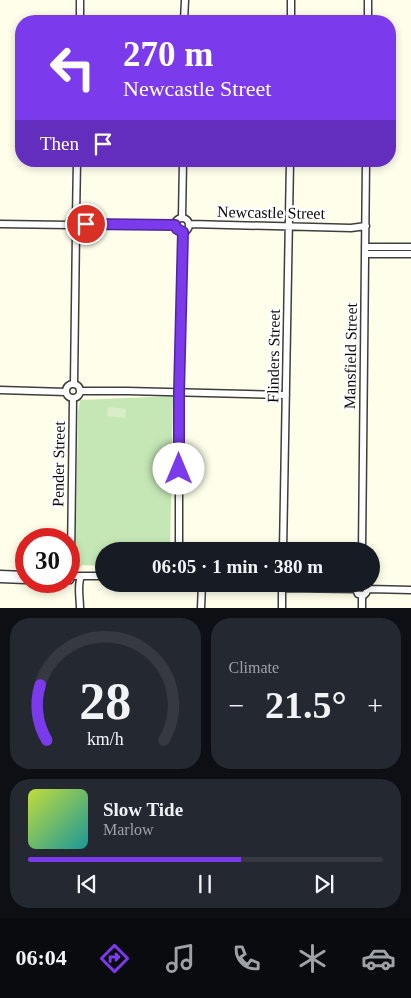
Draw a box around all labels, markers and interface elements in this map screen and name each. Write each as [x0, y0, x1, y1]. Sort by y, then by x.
icon: left [40, 35, 105, 100]
text: 270 m [123, 35, 213, 74]
text: Newcastle Street [123, 76, 271, 101]
icon: arrive [89, 130, 117, 158]
text: Then [40, 133, 79, 154]
pin [65, 203, 107, 245]
street label: Newcastle Street [217, 203, 326, 222]
icon: arrive [72, 210, 100, 238]
street label: Mansfield Street [341, 302, 360, 409]
street label: Flinders Street [264, 308, 283, 403]
street label: Pender Street [49, 420, 68, 507]
position arrow [152, 442, 204, 494]
speed limit sign: 30 [15, 528, 80, 593]
text: 06:05 · 1 min · 380 m [152, 556, 323, 577]
text: Climate [229, 659, 279, 676]
text: 28 [79, 673, 131, 730]
text: 21.5° [265, 684, 347, 726]
text: − [229, 690, 244, 721]
text: + [367, 690, 383, 721]
text: km/h [87, 729, 124, 749]
text: Slow Tide [103, 799, 183, 820]
text: Marlow [103, 821, 154, 838]
icon: previous [73, 870, 101, 898]
icon: pause [191, 870, 219, 898]
icon: next [310, 870, 338, 898]
icon: directions [97, 941, 132, 976]
icon: music [163, 941, 198, 976]
icon: phone [229, 941, 264, 976]
icon: climate [295, 941, 330, 976]
icon: car [361, 941, 396, 976]
text: 06:04 [15, 945, 67, 970]

